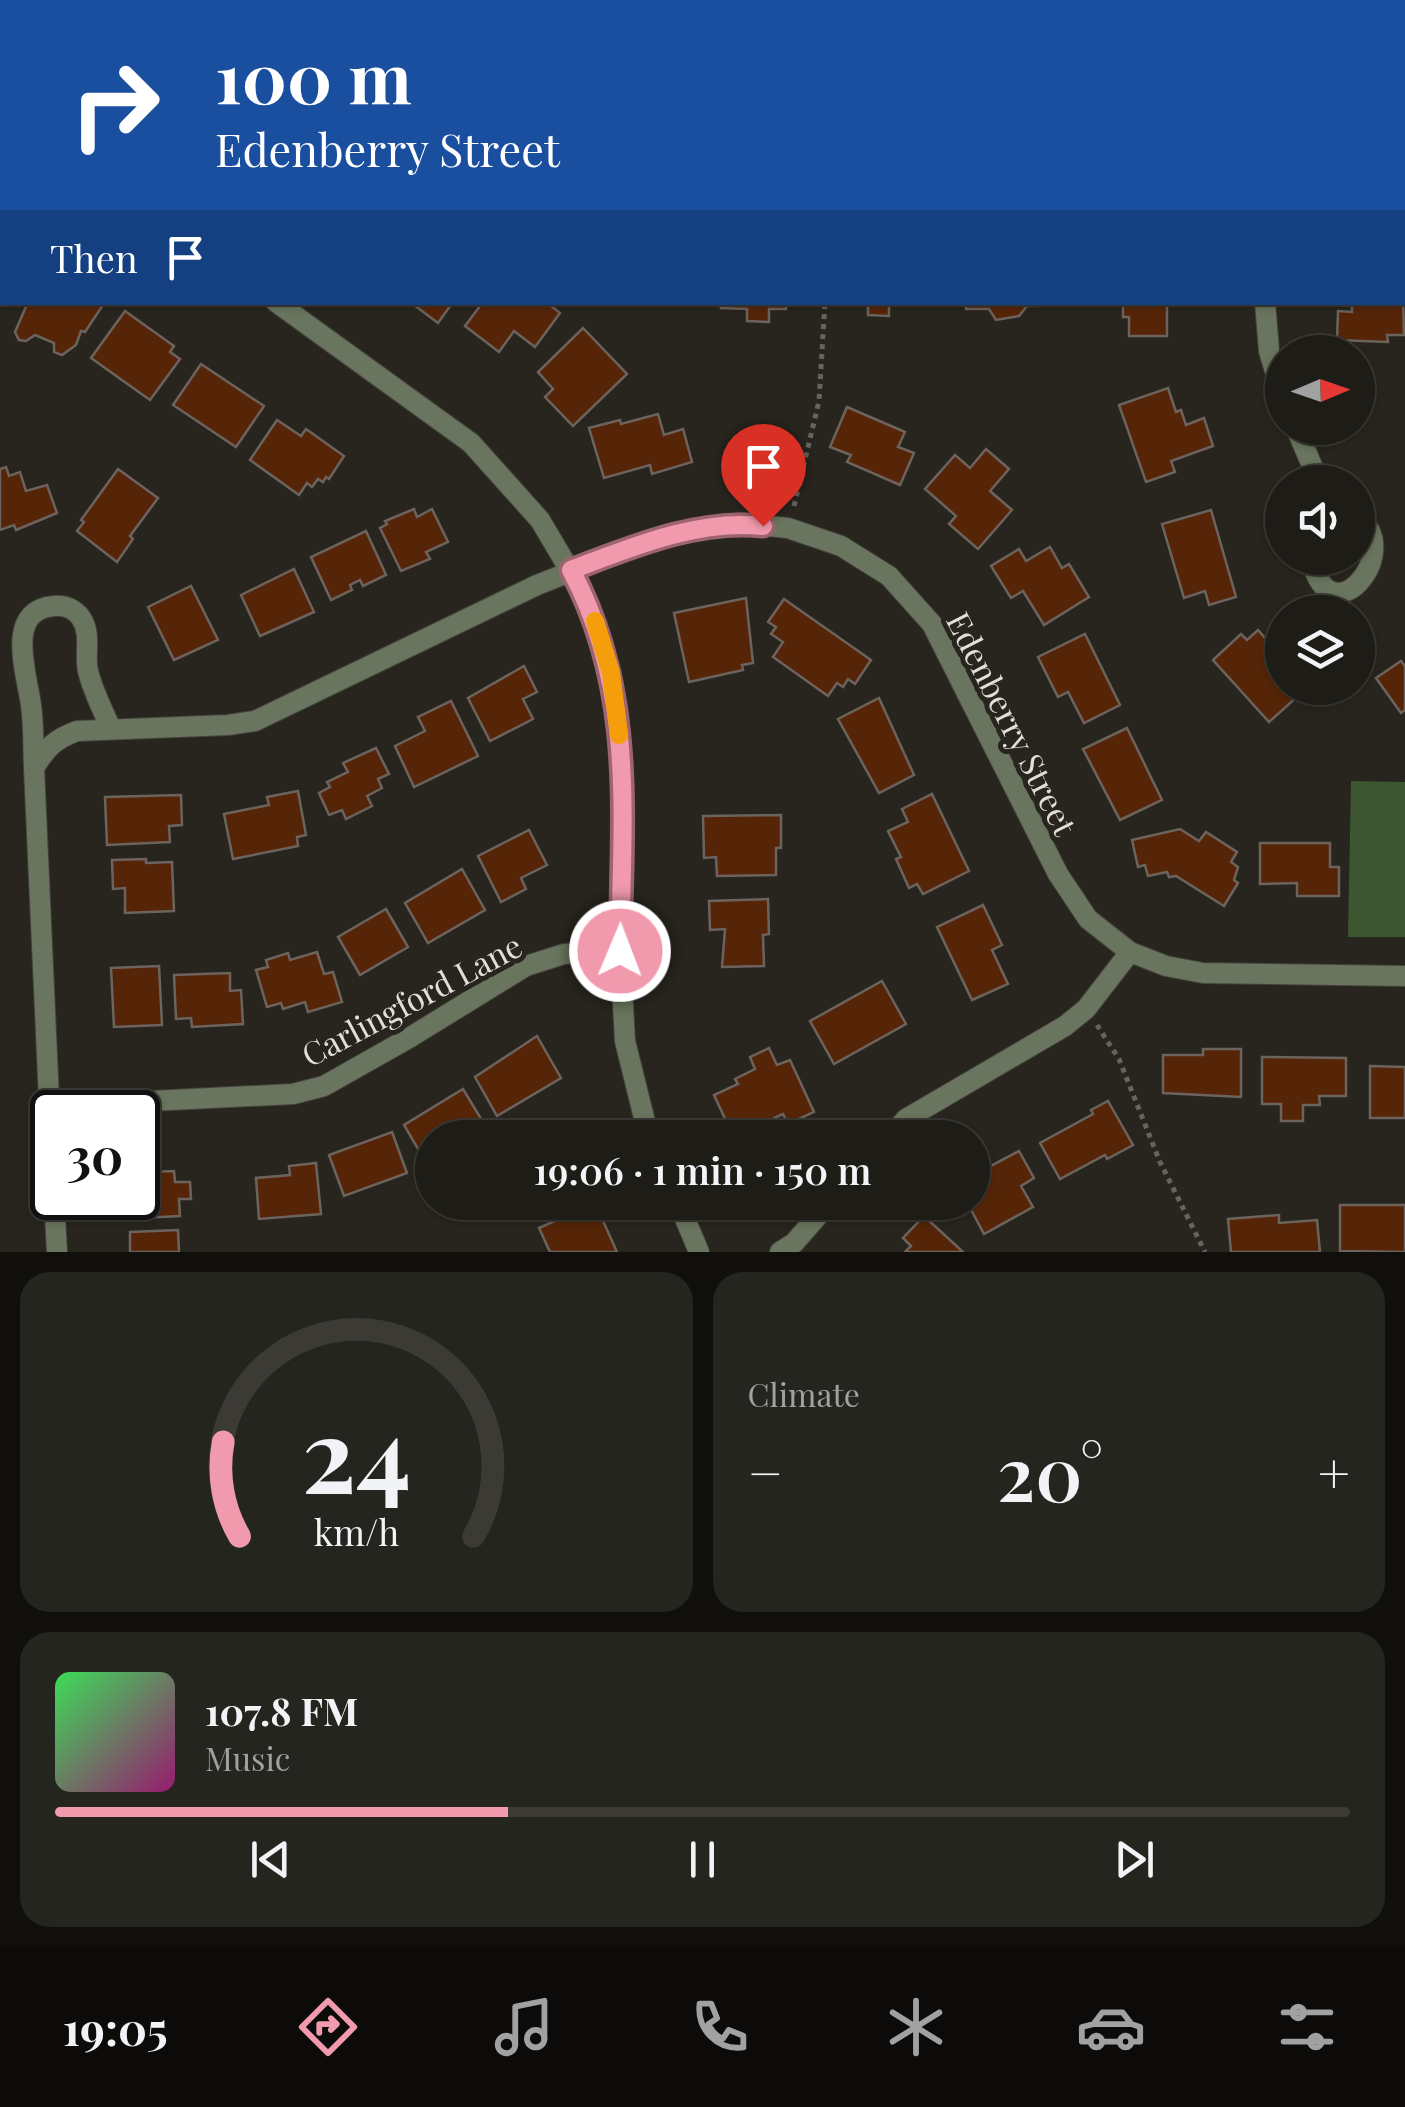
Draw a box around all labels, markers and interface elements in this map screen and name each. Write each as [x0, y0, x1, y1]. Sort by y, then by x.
text: 100 m [215, 28, 412, 122]
icon: right [50, 40, 180, 170]
text: Edenberry Street [215, 118, 560, 178]
icon: arrive [158, 230, 213, 285]
text: Then [50, 232, 138, 283]
north arrow [1265, 335, 1375, 445]
map controls [1265, 335, 1375, 705]
pin [721, 424, 806, 527]
icon: arrive [736, 439, 791, 494]
button: sound [1265, 465, 1375, 575]
button: layers [1265, 595, 1375, 705]
street label: Edenberry Street [938, 604, 1088, 843]
position arrow [568, 899, 672, 1003]
street label: Carlingford Lane [293, 923, 529, 1075]
speed limit sign: 30 [30, 1090, 160, 1220]
text: 19:06 · 1 min · 150 m [534, 1144, 871, 1195]
text: Climate [748, 1372, 860, 1415]
text: 24 [302, 1381, 411, 1520]
text: 20° [997, 1421, 1104, 1521]
text: − [748, 1434, 783, 1508]
text: + [1318, 1434, 1350, 1508]
text: km/h [313, 1507, 399, 1555]
text: 107.8 FM [205, 1685, 358, 1736]
text: Music [205, 1736, 290, 1779]
icon: previous [243, 1832, 298, 1887]
icon: pause [675, 1832, 730, 1887]
icon: next [1107, 1832, 1162, 1887]
icon: directions [293, 1992, 363, 2062]
icon: music [489, 1992, 559, 2062]
icon: phone [685, 1992, 755, 2062]
icon: climate [881, 1992, 951, 2062]
icon: car [1076, 1992, 1146, 2062]
icon: filters [1272, 1992, 1342, 2062]
text: 19:05 [63, 1997, 168, 2057]

